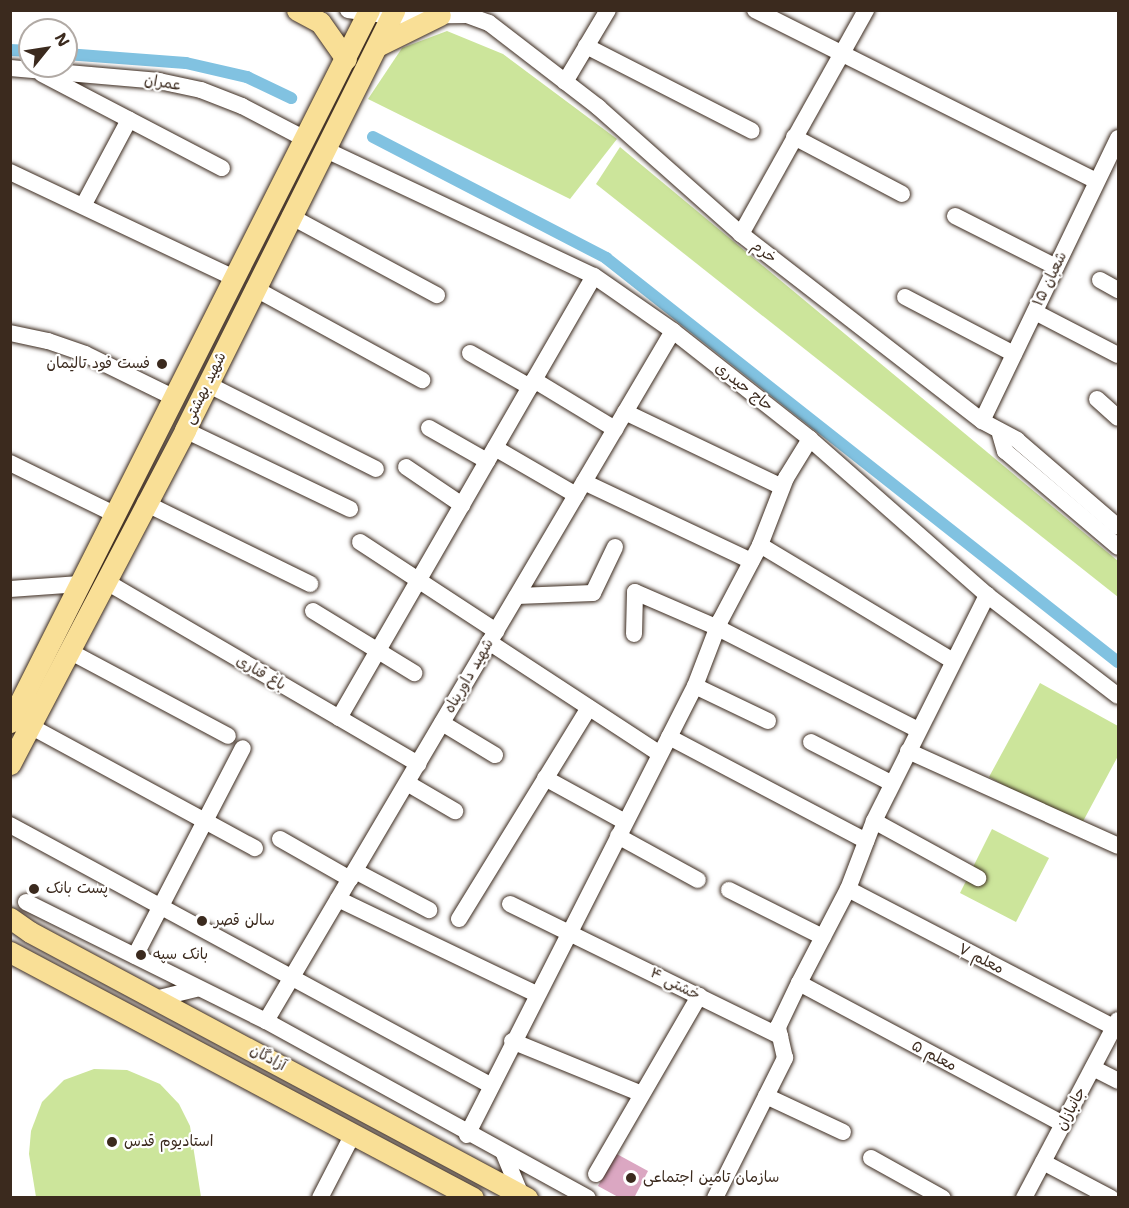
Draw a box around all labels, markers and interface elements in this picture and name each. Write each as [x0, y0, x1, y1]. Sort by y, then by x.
north arrow [18, 18, 78, 78]
text: N [50, 29, 75, 50]
street label: عمران [143, 71, 183, 95]
street label: خرم [748, 237, 780, 267]
street label: ۱۵ شعبان [1029, 249, 1071, 309]
street label: شهید بهشتی [180, 349, 230, 427]
place label: فست فود تالیمان [47, 355, 150, 373]
marker: فست فود تالیمان [155, 357, 169, 371]
street label: حاج حیدری [711, 359, 777, 415]
street label: شهید داورپناه [441, 636, 497, 716]
street label: باغ قناری [233, 652, 289, 694]
place label: پست بانک [46, 880, 108, 898]
marker: پست بانک [27, 882, 41, 896]
place label: سالن قصر [214, 912, 275, 930]
marker: سالن قصر [195, 914, 209, 928]
street label: معلم ۷ [955, 940, 1007, 978]
place label: بانک سپه [153, 946, 208, 964]
marker: بانک سپه [134, 948, 148, 962]
street label: خشتی ۴ [647, 964, 703, 1004]
street label: معلم ۵ [908, 1037, 960, 1075]
street label: آزادگان [247, 1041, 289, 1075]
street label: جانبازان [1052, 1084, 1090, 1134]
place label: استادیوم قدس [124, 1133, 213, 1151]
marker: استادیوم قدس [105, 1135, 119, 1149]
place label: سازمان تامین اجتماعی [643, 1169, 779, 1187]
marker: سازمان تامین اجتماعی [624, 1171, 638, 1185]

